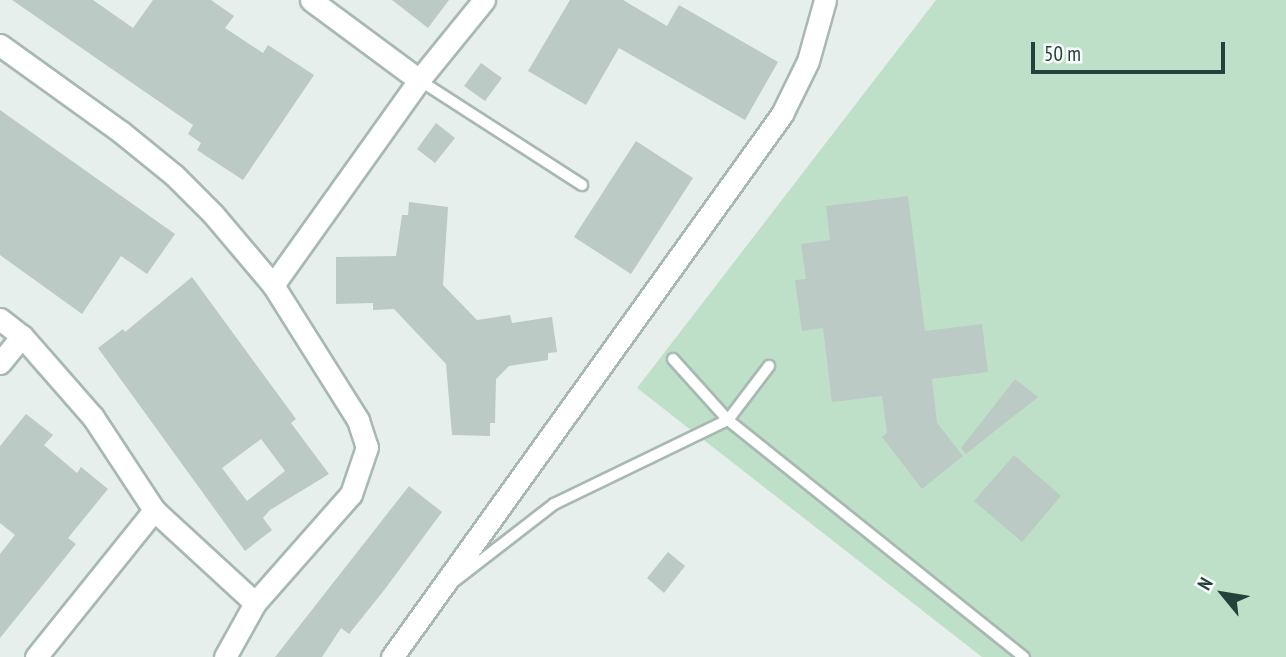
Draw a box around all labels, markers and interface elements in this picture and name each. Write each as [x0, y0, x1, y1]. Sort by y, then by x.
scale bar [1034, 28, 1228, 72]
text: 50 m [1044, 40, 1081, 67]
north arrow [1188, 559, 1258, 629]
text: N [1192, 573, 1218, 594]

